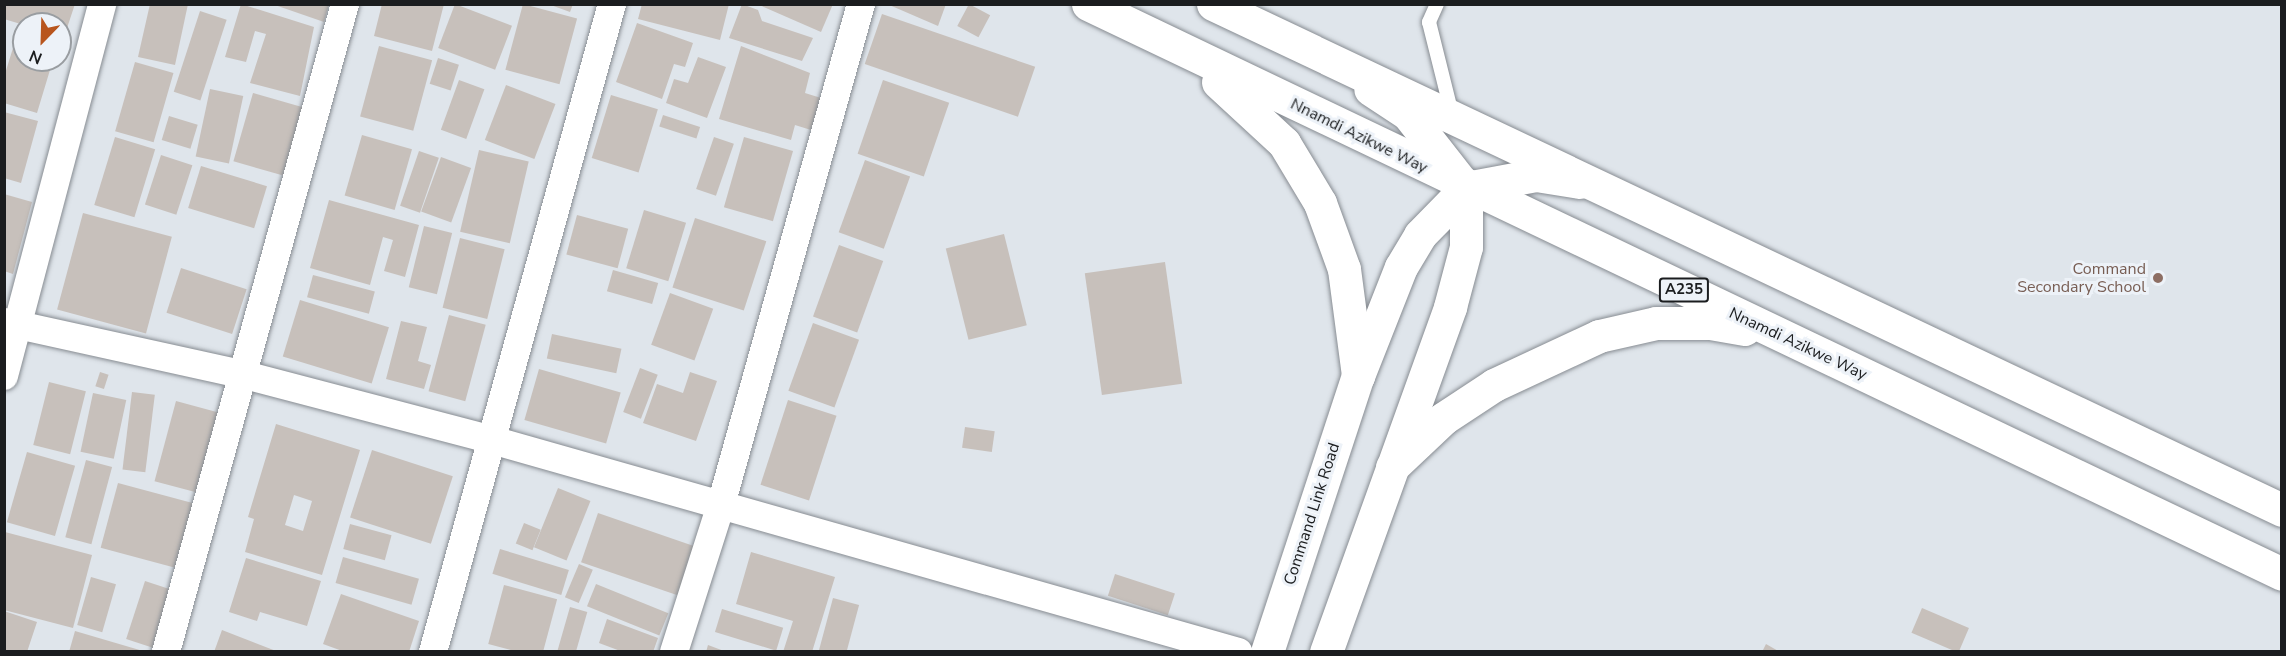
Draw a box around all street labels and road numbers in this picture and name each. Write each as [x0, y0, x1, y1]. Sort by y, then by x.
street label: Nnamdi Azikwe Way [1287, 94, 1431, 178]
road number: A235 [1658, 278, 1710, 302]
street label: Nnamdi Azikwe Way [1726, 304, 1870, 384]
street label: Command Link Road [1280, 440, 1344, 588]

